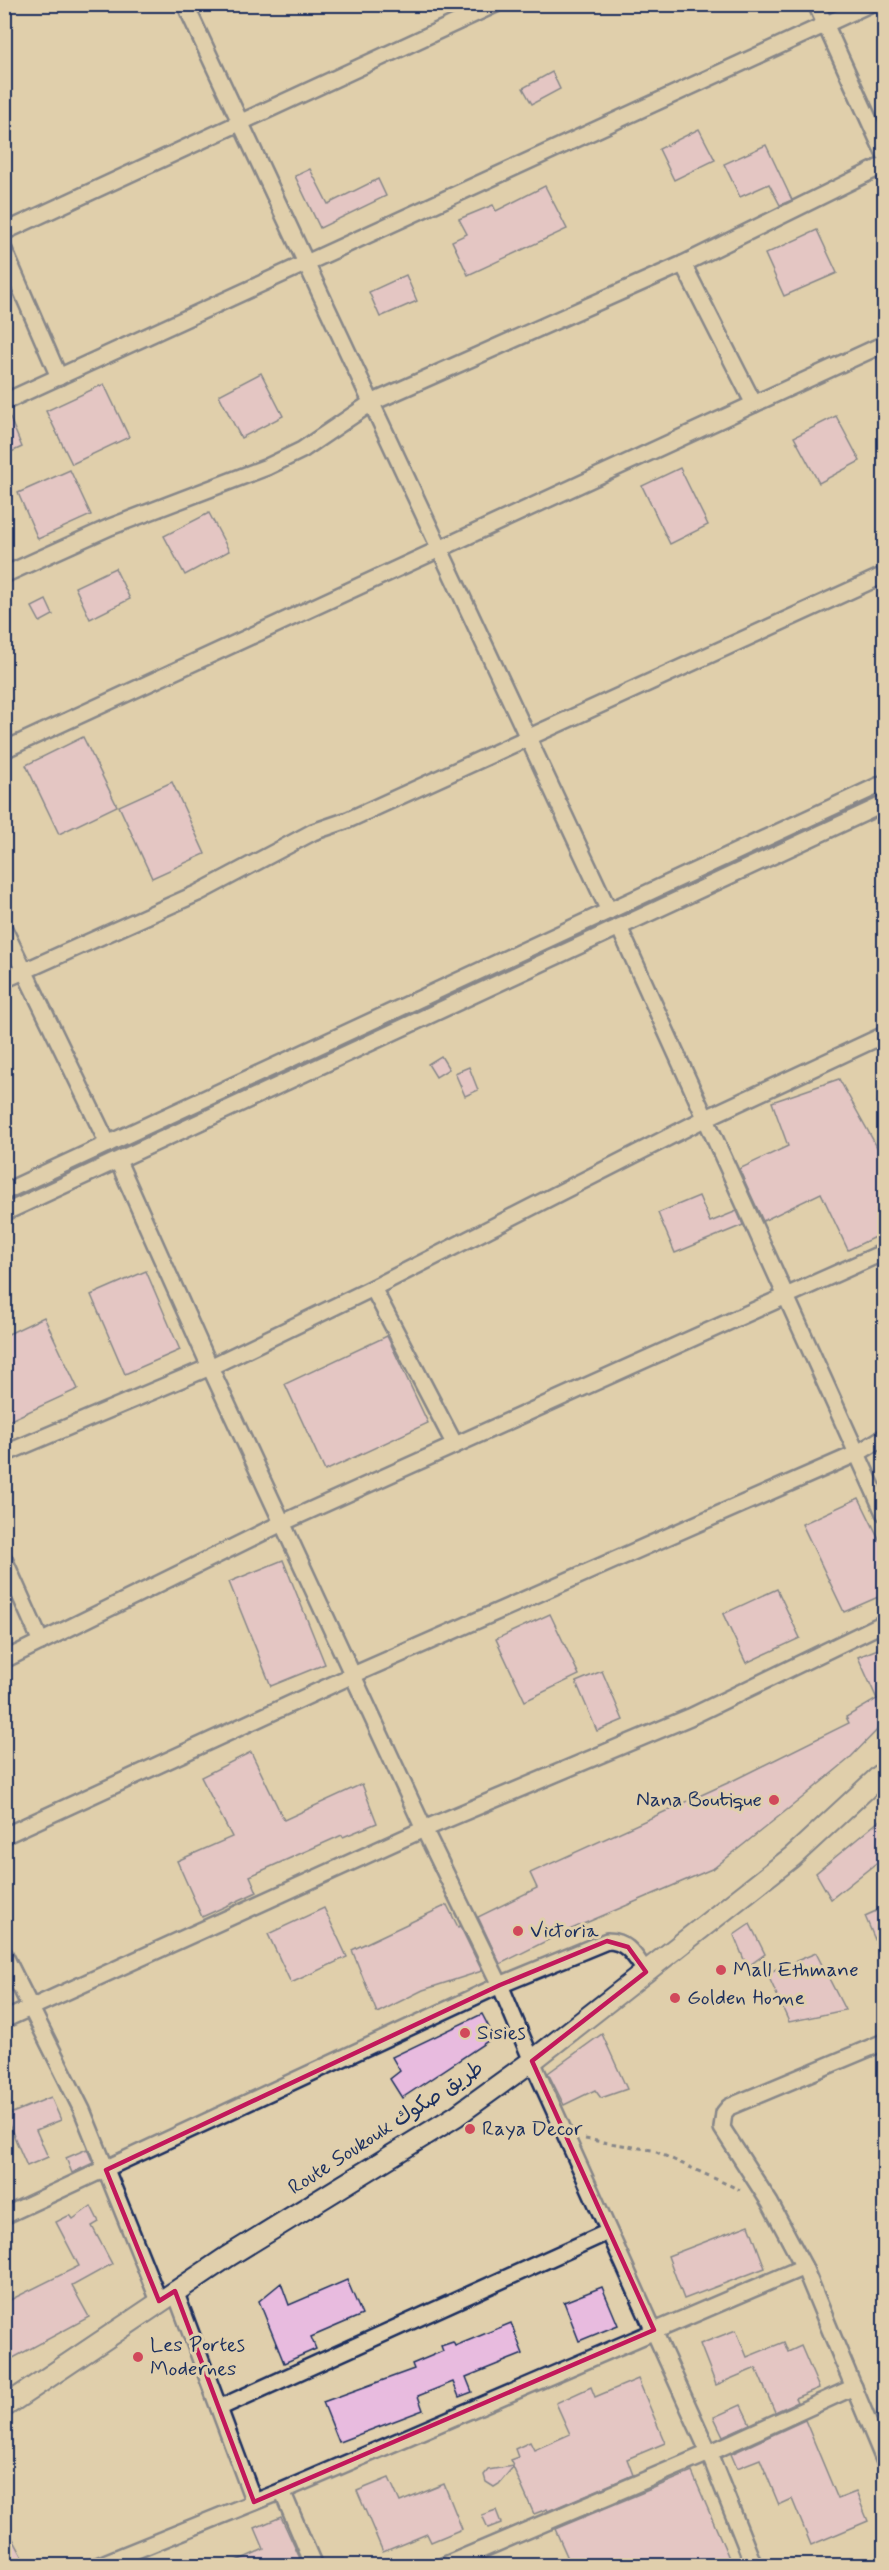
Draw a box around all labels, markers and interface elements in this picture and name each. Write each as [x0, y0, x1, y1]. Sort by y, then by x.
place label: Nana Boutique [636, 1786, 762, 1814]
marker: Nana Boutique [767, 1793, 781, 1807]
place label: Victoria [530, 1917, 599, 1945]
marker: Victoria [511, 1924, 525, 1938]
place label: Mall Ethmane [733, 1956, 859, 1984]
marker: Mall Ethmane [714, 1963, 728, 1977]
place label: Golden Home [687, 1984, 805, 2012]
marker: Golden Home [668, 1991, 682, 2005]
place label: Sisies [477, 2019, 526, 2047]
marker: Sisies [458, 2026, 472, 2040]
street label: Route Soukouk طريق صكوك [283, 2054, 489, 2202]
place label: Raya Decor [482, 2115, 583, 2143]
marker: Raya Decor [463, 2122, 477, 2136]
place label: Les Portes Modernes [150, 2331, 245, 2383]
marker: Les Portes Modernes [131, 2350, 145, 2364]

